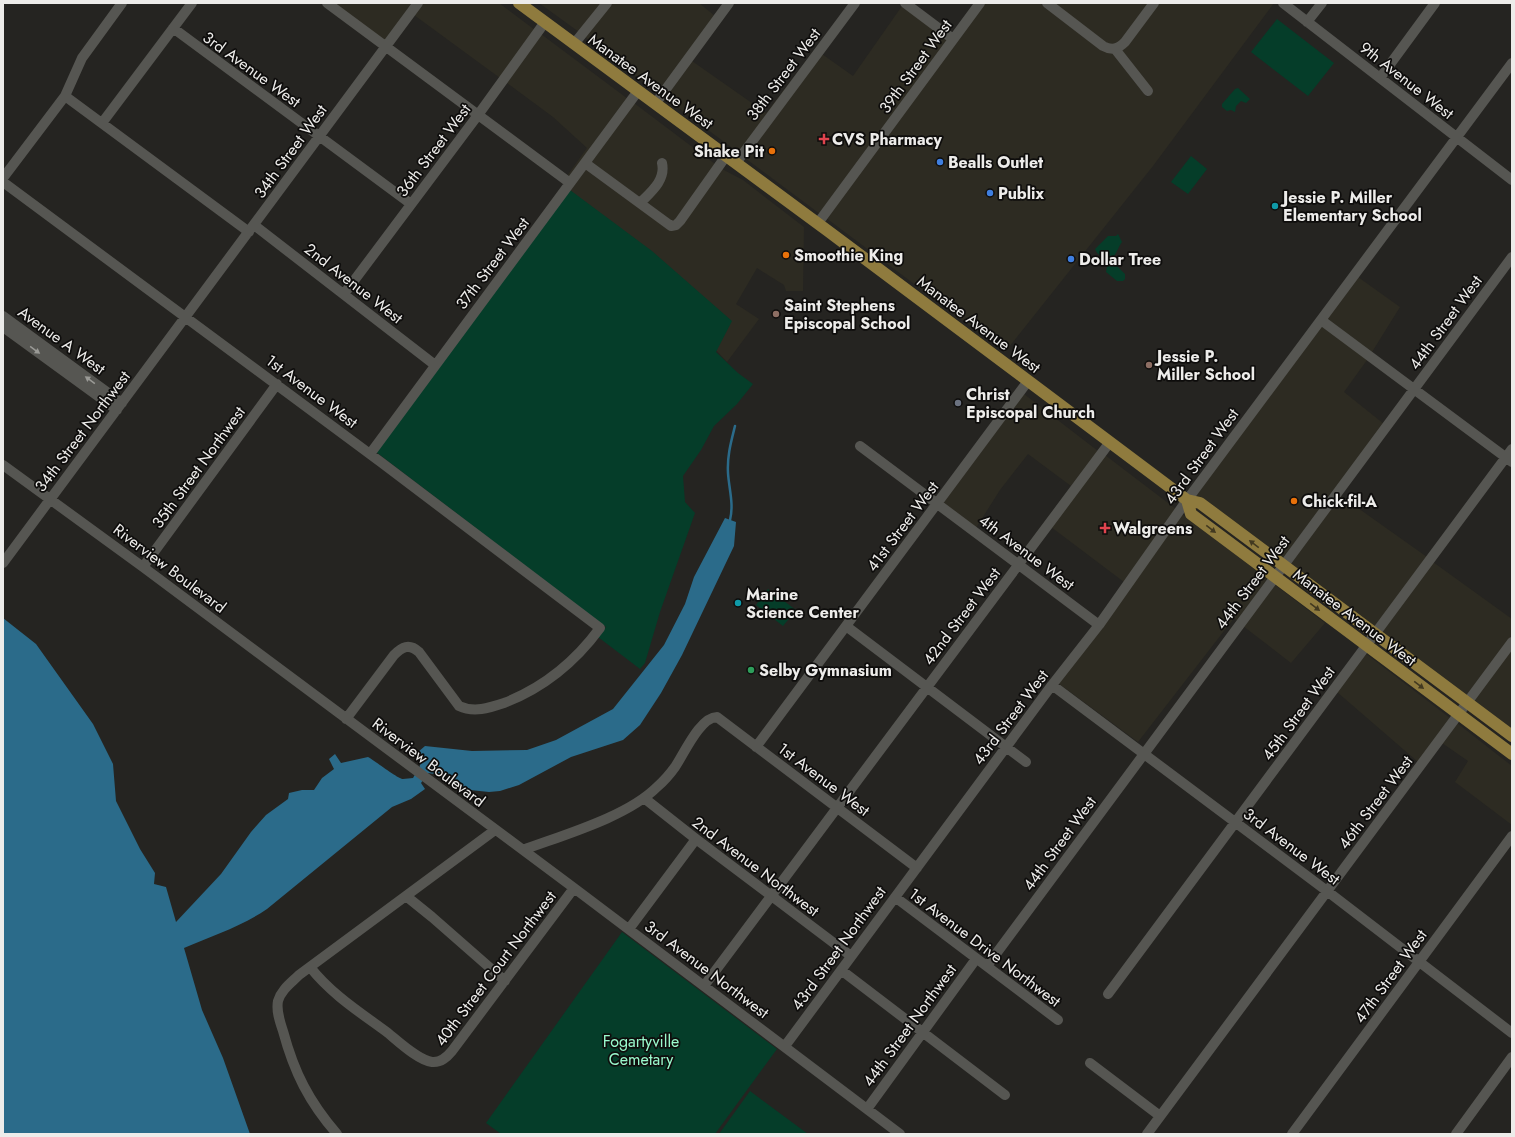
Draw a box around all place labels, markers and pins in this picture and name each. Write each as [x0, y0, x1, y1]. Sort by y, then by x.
place label: CVS Pharmacy [832, 128, 942, 151]
marker: CVS Pharmacy [819, 134, 829, 144]
place label: Shake Pit [694, 140, 765, 163]
marker: Shake Pit [767, 146, 777, 156]
place label: Bealls Outlet [948, 151, 1044, 174]
marker: Bealls Outlet [935, 157, 945, 167]
place label: Publix [998, 182, 1044, 205]
place label: Jessie P. Miller Elementary School [1280, 186, 1422, 227]
marker: Publix [985, 188, 995, 198]
marker: Jessie P. Miller Elementary School [1270, 201, 1280, 211]
place label: Smoothie King [794, 244, 903, 267]
place label: Dollar Tree [1079, 248, 1161, 271]
marker: Smoothie King [781, 250, 791, 260]
marker: Dollar Tree [1066, 254, 1076, 264]
place label: Saint Stephens Episcopal School [784, 294, 910, 335]
marker: Saint Stephens Episcopal School [771, 309, 781, 319]
place label: Jessie P. Miller School [1154, 345, 1255, 386]
marker: Jessie P. Miller School [1144, 360, 1154, 370]
place label: Christ Episcopal Church [966, 383, 1095, 424]
marker: Christ Episcopal Church [953, 398, 963, 408]
place label: Chick-fil-A [1302, 490, 1377, 513]
marker: Chick-fil-A [1289, 496, 1299, 506]
place label: Walgreens [1113, 517, 1192, 540]
marker: Walgreens [1100, 523, 1110, 533]
place label: Marine Science Center [746, 583, 859, 624]
marker: Marine Science Center [733, 598, 743, 608]
place label: Selby Gymnasium [759, 659, 892, 682]
marker: Selby Gymnasium [746, 665, 756, 675]

